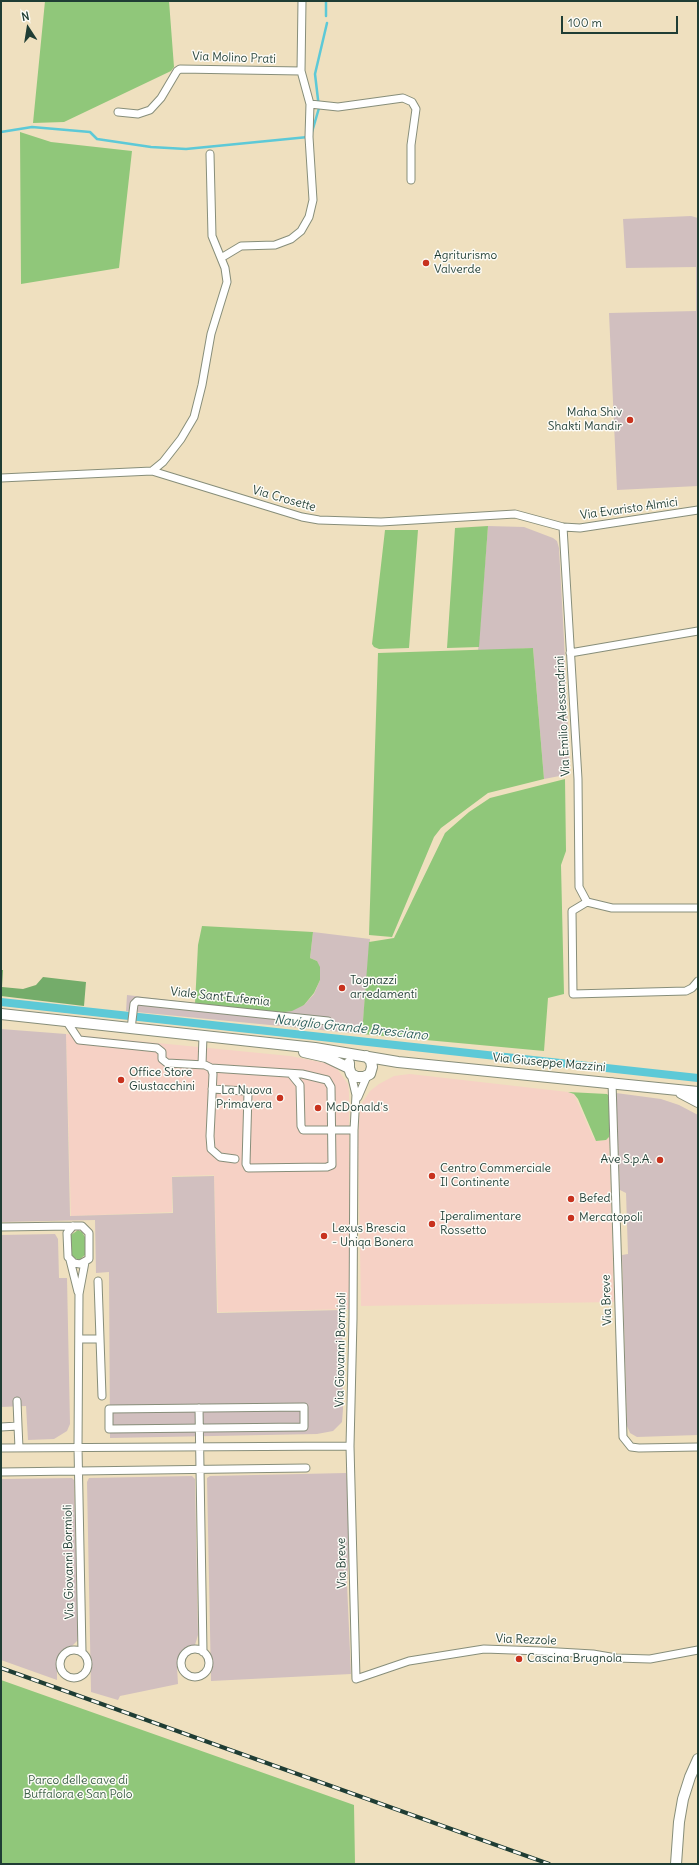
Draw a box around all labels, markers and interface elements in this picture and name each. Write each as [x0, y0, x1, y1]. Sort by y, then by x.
north arrow [8, 8, 48, 48]
scale bar [563, 8, 680, 34]
text: N [20, 9, 31, 24]
text: 100 m [568, 15, 602, 30]
street label: Via Molino Prati [192, 49, 276, 67]
place label: Agriturismo Valverde [434, 249, 497, 277]
marker: Agriturismo Valverde [421, 258, 431, 268]
place label: Maha Shiv Shakti Mandir [548, 406, 622, 434]
marker: Maha Shiv Shakti Mandir [625, 415, 635, 425]
street label: Via Crosette [250, 483, 318, 515]
street label: Via Evaristo Almici [579, 495, 679, 523]
street label: Via Emilio Alessandrini [553, 655, 573, 777]
place label: Tognazzi arredamenti [350, 974, 417, 1002]
marker: Tognazzi arredamenti [337, 983, 347, 993]
street label: Viale Sant'Eufemia [170, 985, 270, 1009]
water label: Naviglio Grande Bresciano [273, 1012, 429, 1044]
street label: Via Giuseppe Mazzini [492, 1051, 606, 1075]
place label: Office Store Giustacchini [129, 1066, 195, 1094]
marker: Office Store Giustacchini [116, 1075, 126, 1085]
place label: La Nuova Primavera [216, 1084, 272, 1112]
marker: La Nuova Primavera [275, 1093, 285, 1103]
place label: McDonald's [326, 1101, 388, 1115]
marker: McDonald's [313, 1103, 323, 1113]
place label: Ave S.p.A. [601, 1153, 652, 1167]
marker: Ave S.p.A. [655, 1155, 665, 1165]
place label: Centro Commerciale Il Continente [440, 1162, 551, 1190]
marker: Centro Commerciale Il Continente [427, 1171, 437, 1181]
place label: Befed [579, 1192, 610, 1206]
marker: Befed [566, 1194, 576, 1204]
place label: Iperalimentare Rossetto [440, 1210, 521, 1238]
place label: Mercatopoli [579, 1211, 643, 1225]
marker: Mercatopoli [566, 1213, 576, 1223]
marker: Iperalimentare Rossetto [427, 1219, 437, 1229]
place label: Lexus Brescia - Uniqa Bonera [332, 1222, 414, 1250]
marker: Lexus Brescia - Uniqa Bonera [319, 1231, 329, 1241]
street label: Via Breve [599, 1274, 615, 1326]
street label: Via Giovanni Bormioli [333, 1292, 349, 1408]
street label: Via Giovanni Bormioli [61, 1504, 77, 1620]
street label: Via Breve [334, 1537, 350, 1589]
street label: Via Rezzole [495, 1632, 557, 1648]
place label: Cascina Brugnola [527, 1652, 622, 1666]
marker: Cascina Brugnola [514, 1654, 524, 1664]
park label: Parco delle cave di Buffalora e San Polo [23, 1774, 133, 1802]

